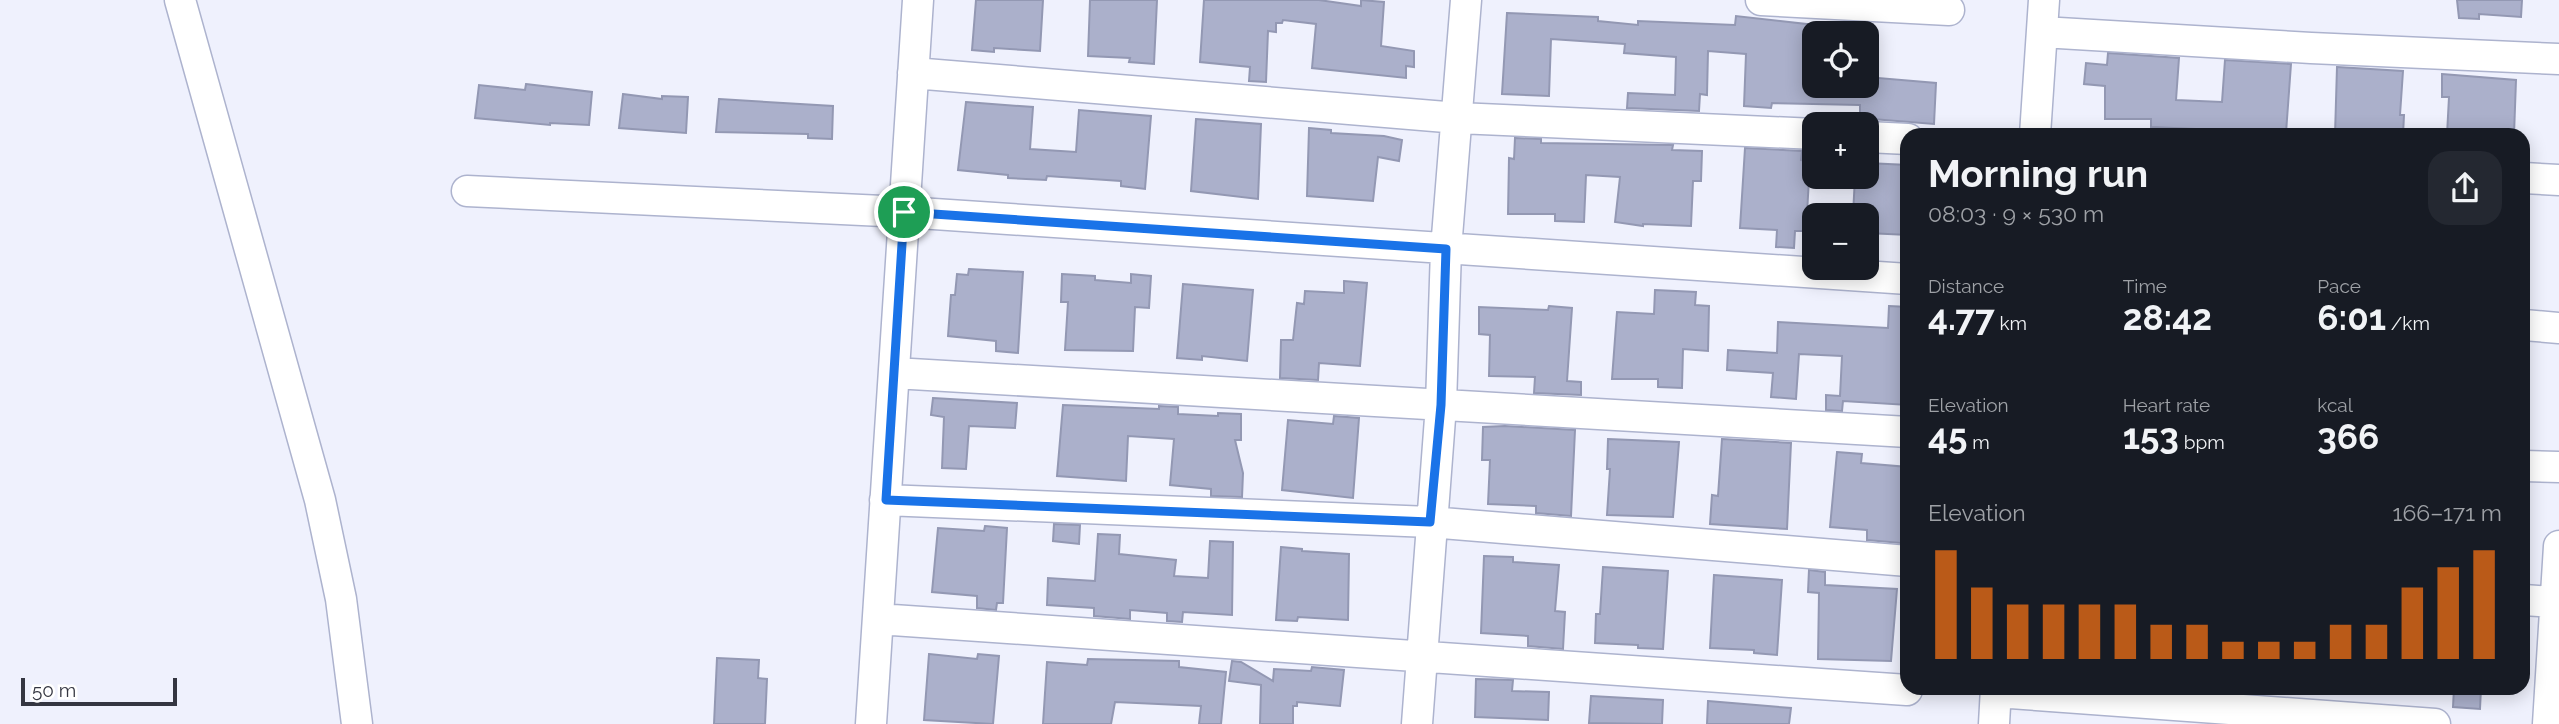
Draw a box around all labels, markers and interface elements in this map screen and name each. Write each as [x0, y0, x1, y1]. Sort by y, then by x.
map controls [1802, 21, 1879, 280]
button: locate [1802, 21, 1879, 98]
button: + [1802, 112, 1879, 189]
text: Morning run [1928, 151, 2148, 196]
button: share [2428, 151, 2502, 225]
pin [874, 182, 934, 242]
icon: arrive [885, 193, 923, 231]
text: 08:03 · 9 × 530 m [1928, 200, 2104, 227]
button: − [1802, 203, 1879, 280]
text: Distance [1928, 275, 2004, 297]
text: Time [2123, 275, 2167, 297]
text: Pace [2317, 275, 2361, 297]
text: 4.77 [1928, 297, 1995, 338]
text: 28:42 [2123, 297, 2212, 338]
text: 6:01 [2317, 297, 2386, 338]
text: km [1995, 312, 2027, 334]
text: /km [2386, 312, 2430, 334]
text: Elevation [1928, 394, 2009, 416]
text: Heart rate [2123, 394, 2210, 416]
text: kcal [2317, 394, 2353, 416]
text: 45 [1928, 416, 1967, 457]
text: 153 [2123, 416, 2179, 457]
text: 366 [2317, 416, 2379, 457]
text: m [1967, 431, 1990, 453]
text: bpm [2179, 431, 2225, 453]
text: Elevation [1928, 499, 2026, 526]
text: 166–171 m [2393, 499, 2502, 526]
scale bar [21, 675, 177, 707]
text: 50 m [32, 679, 76, 701]

